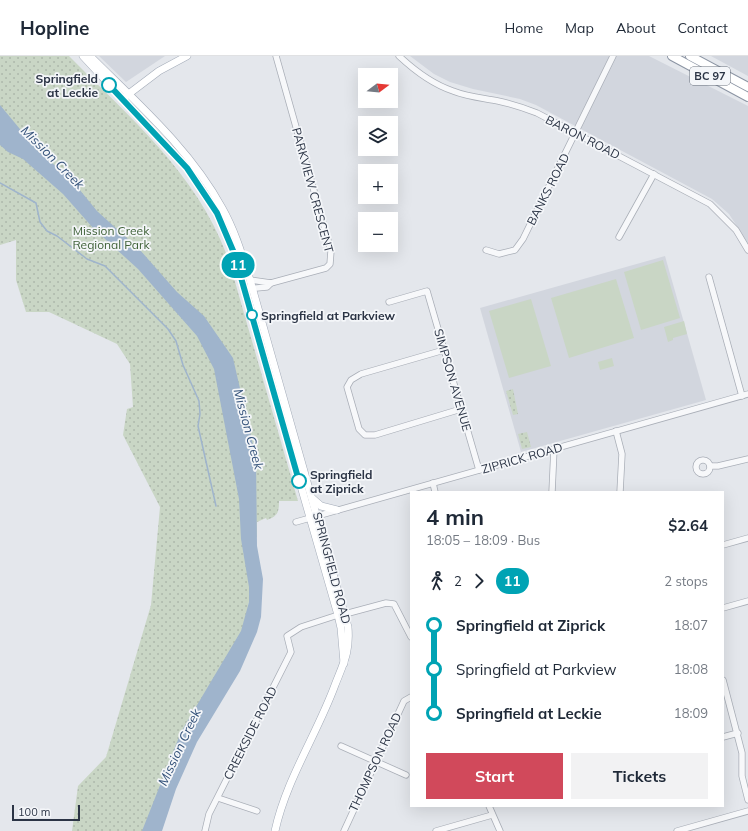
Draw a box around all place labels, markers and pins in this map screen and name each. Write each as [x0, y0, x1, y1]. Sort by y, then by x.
place label: Springfield at Leckie [36, 71, 98, 100]
marker: Springfield at Leckie [101, 77, 117, 93]
place label: Springfield at Parkview [261, 308, 395, 323]
marker: Springfield at Parkview [246, 309, 258, 321]
place label: Springfield at Ziprick [310, 467, 372, 496]
marker: Springfield at Ziprick [291, 473, 307, 489]

